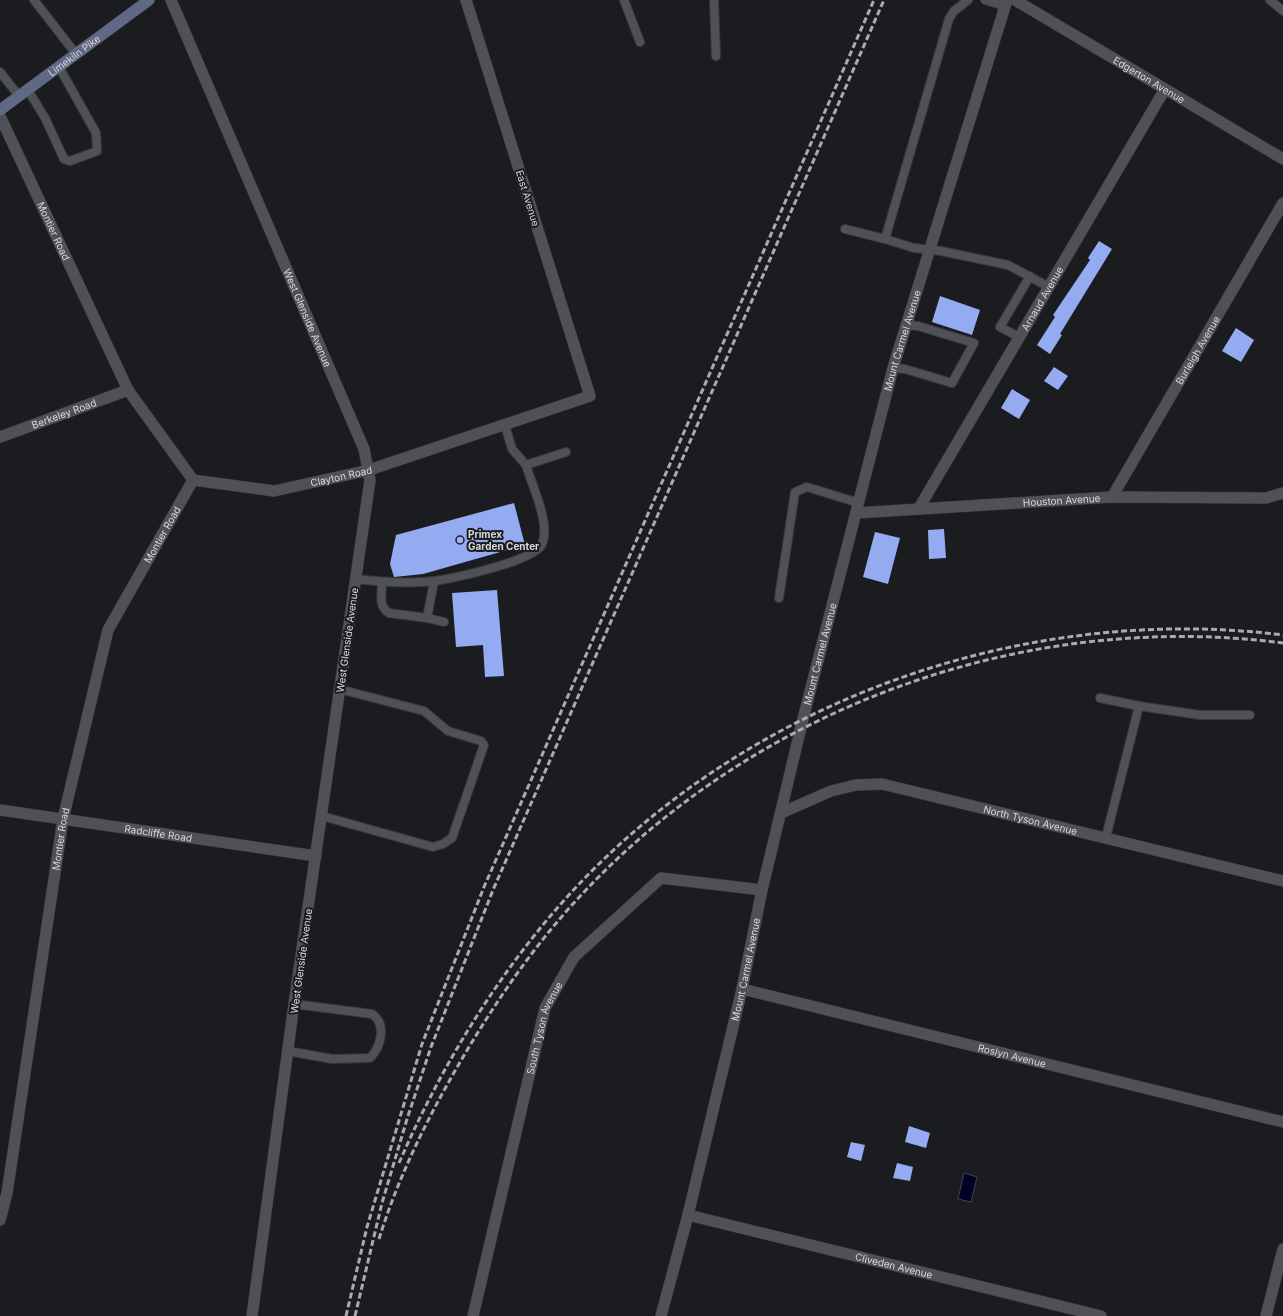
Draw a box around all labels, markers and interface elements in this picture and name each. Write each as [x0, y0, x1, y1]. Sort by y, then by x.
street label: Limekiln Pike [46, 32, 103, 79]
street label: Edgerton Avenue [1111, 54, 1187, 106]
street label: East Avenue [514, 168, 542, 228]
street label: Montier Road [35, 200, 73, 262]
street label: Arnaud Avenue [1019, 264, 1066, 333]
street label: West Glenside Avenue [281, 267, 334, 369]
street label: Mount Carmel Avenue [881, 288, 923, 392]
street label: Burleigh Avenue [1173, 314, 1222, 386]
street label: Berkeley Road [30, 396, 98, 431]
street label: Clayton Road [309, 463, 373, 489]
street label: Houston Avenue [1022, 492, 1101, 509]
street label: Montier Road [141, 504, 183, 565]
place label: Primex Garden Center [468, 528, 539, 552]
marker: Primex Garden Center [455, 535, 465, 545]
street label: West Glenside Avenue [334, 587, 360, 693]
street label: Mount Carmel Avenue [801, 601, 839, 706]
street label: North Tyson Avenue [982, 803, 1079, 837]
street label: Montier Road [49, 806, 72, 871]
street label: Radcliffe Road [124, 822, 193, 844]
street label: West Glenside Avenue [288, 908, 314, 1014]
street label: Mount Carmel Avenue [729, 917, 762, 1022]
street label: South Tyson Avenue [524, 979, 565, 1075]
street label: Roslyn Avenue [977, 1041, 1047, 1070]
street label: Cliveden Avenue [854, 1250, 934, 1281]

